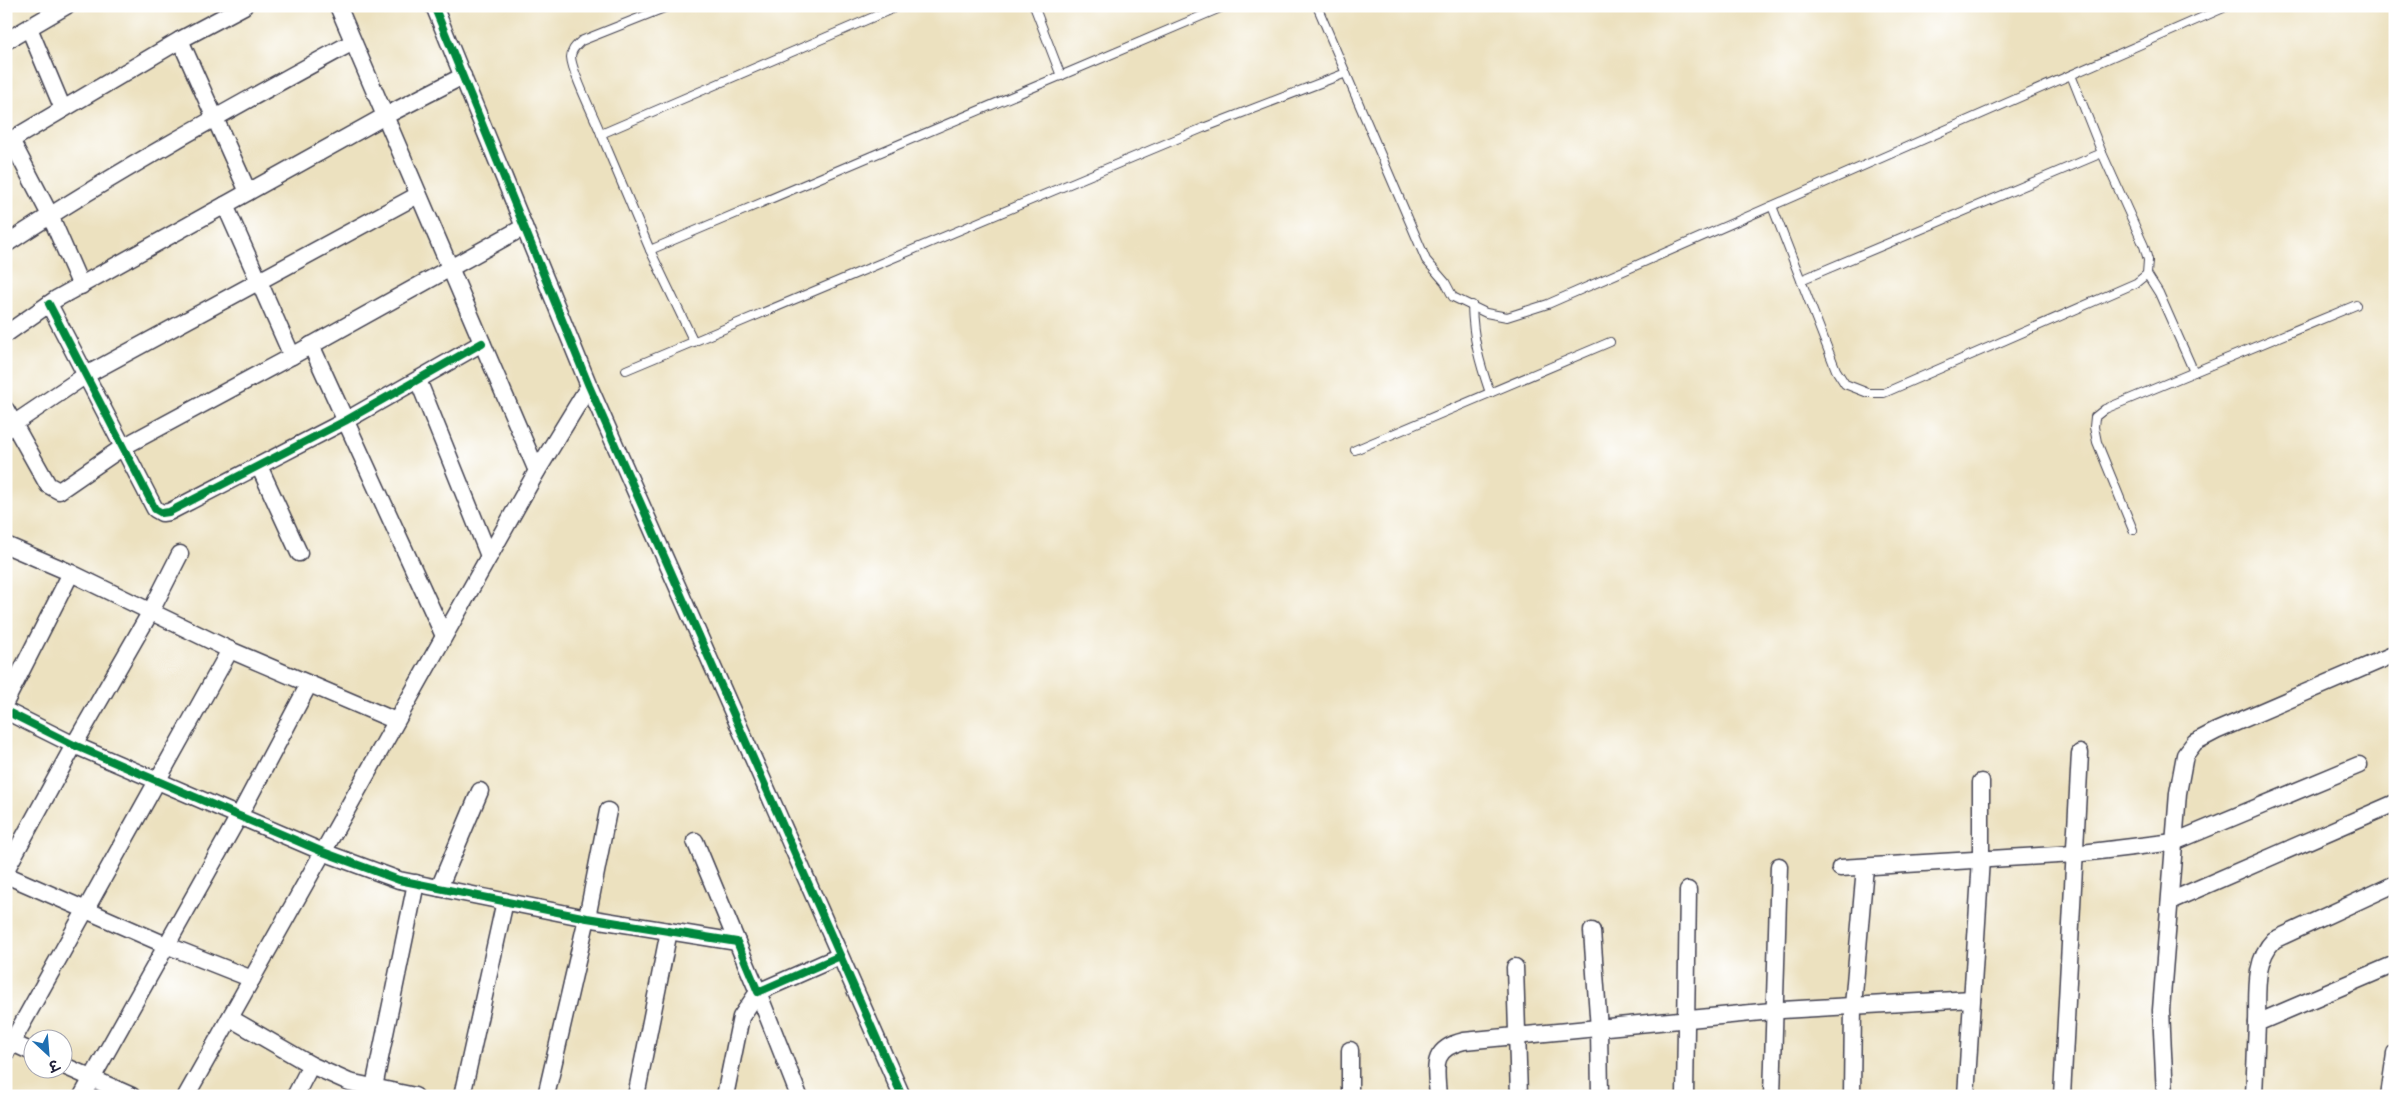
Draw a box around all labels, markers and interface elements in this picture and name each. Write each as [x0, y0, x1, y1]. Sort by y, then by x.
north arrow [22, 1030, 72, 1080]
text: उ [42, 1051, 65, 1079]

